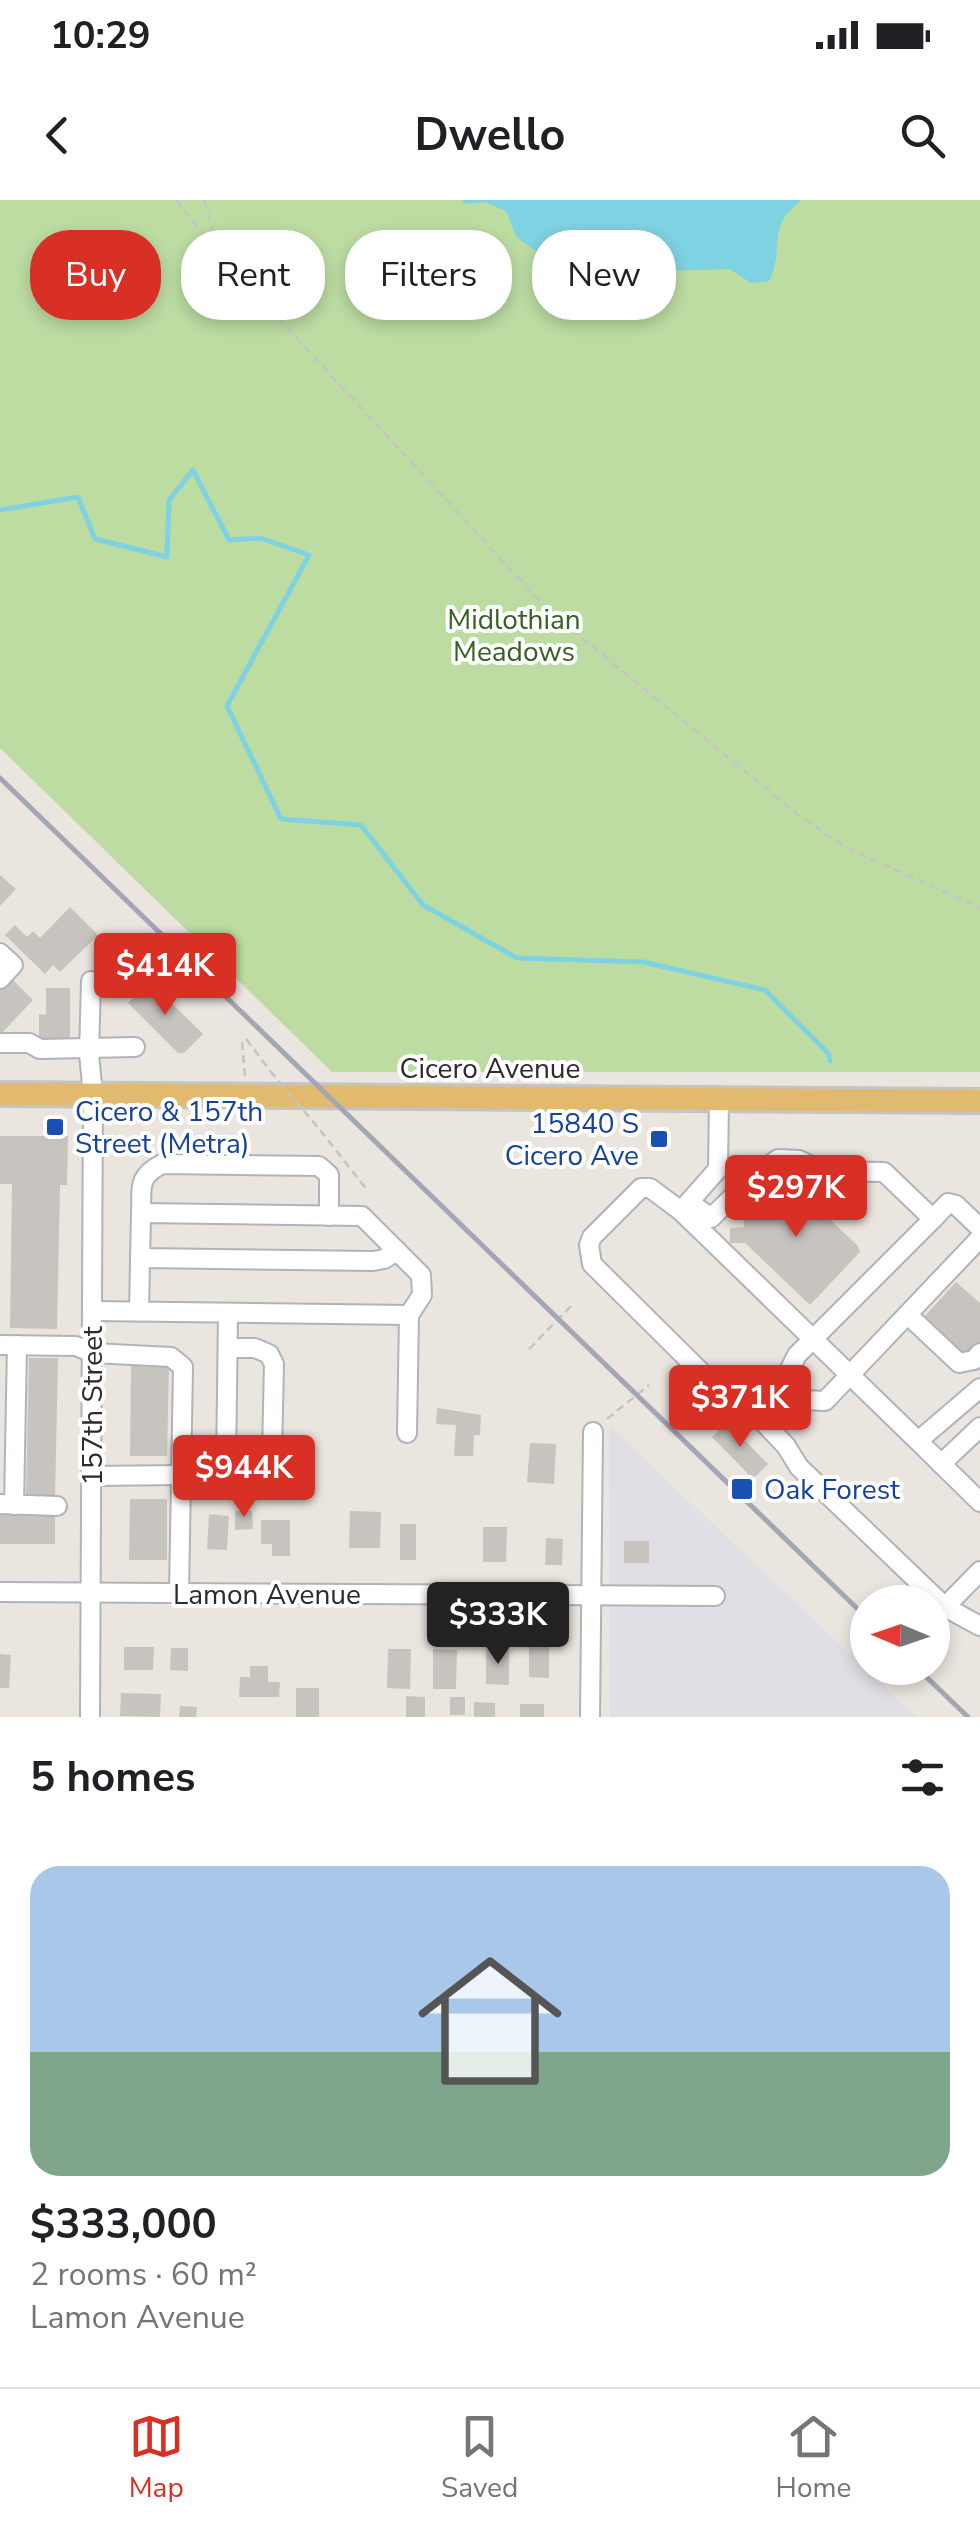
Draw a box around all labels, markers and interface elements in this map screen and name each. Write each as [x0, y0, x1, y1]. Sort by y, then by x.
text: 10:29 [50, 10, 151, 61]
text: Dwello [414, 105, 566, 166]
icon: back [30, 108, 85, 163]
icon: search [895, 108, 950, 163]
chip: Buy [30, 230, 161, 320]
chip: Rent [181, 230, 325, 320]
chip: Filters [345, 230, 512, 320]
chip: New [532, 230, 676, 320]
park label: Midlothian Meadows [447, 601, 581, 671]
pin: $414K [95, 933, 235, 1018]
text: $414K [116, 944, 214, 987]
street label: Cicero Avenue [400, 1050, 580, 1088]
place label: Cicero & 157th Street (Metra) [75, 1093, 263, 1163]
place label: 15840 S Cicero Ave [505, 1105, 639, 1175]
marker: Cicero & 157th Street (Metra) [44, 1116, 66, 1138]
marker: 15840 S Cicero Ave [648, 1128, 670, 1150]
pin: $297K [726, 1155, 866, 1240]
text: $297K [747, 1166, 845, 1209]
street label: 157th Street [74, 1326, 112, 1486]
pin: $371K [670, 1365, 810, 1450]
text: $371K [691, 1376, 789, 1419]
pin: $944K [174, 1435, 314, 1520]
text: $944K [195, 1446, 293, 1489]
place label: Oak Forest [764, 1471, 900, 1509]
marker: Oak Forest [729, 1476, 755, 1502]
street label: Lamon Avenue [173, 1576, 361, 1614]
pin: $333K [428, 1582, 568, 1667]
north arrow [850, 1585, 950, 1685]
map controls [850, 1585, 950, 1685]
text: $333K [449, 1593, 547, 1636]
text: 5 homes [30, 1749, 195, 1806]
icon: filters [895, 1750, 950, 1805]
icon: home [400, 1931, 580, 2111]
text: $333,000 [30, 2196, 217, 2253]
text: 2 rooms · 60 m² [30, 2253, 257, 2296]
text: Lamon Avenue [30, 2296, 245, 2339]
tab: Map [129, 2409, 184, 2507]
tab: Saved [441, 2409, 518, 2507]
tab: Home [776, 2409, 851, 2507]

